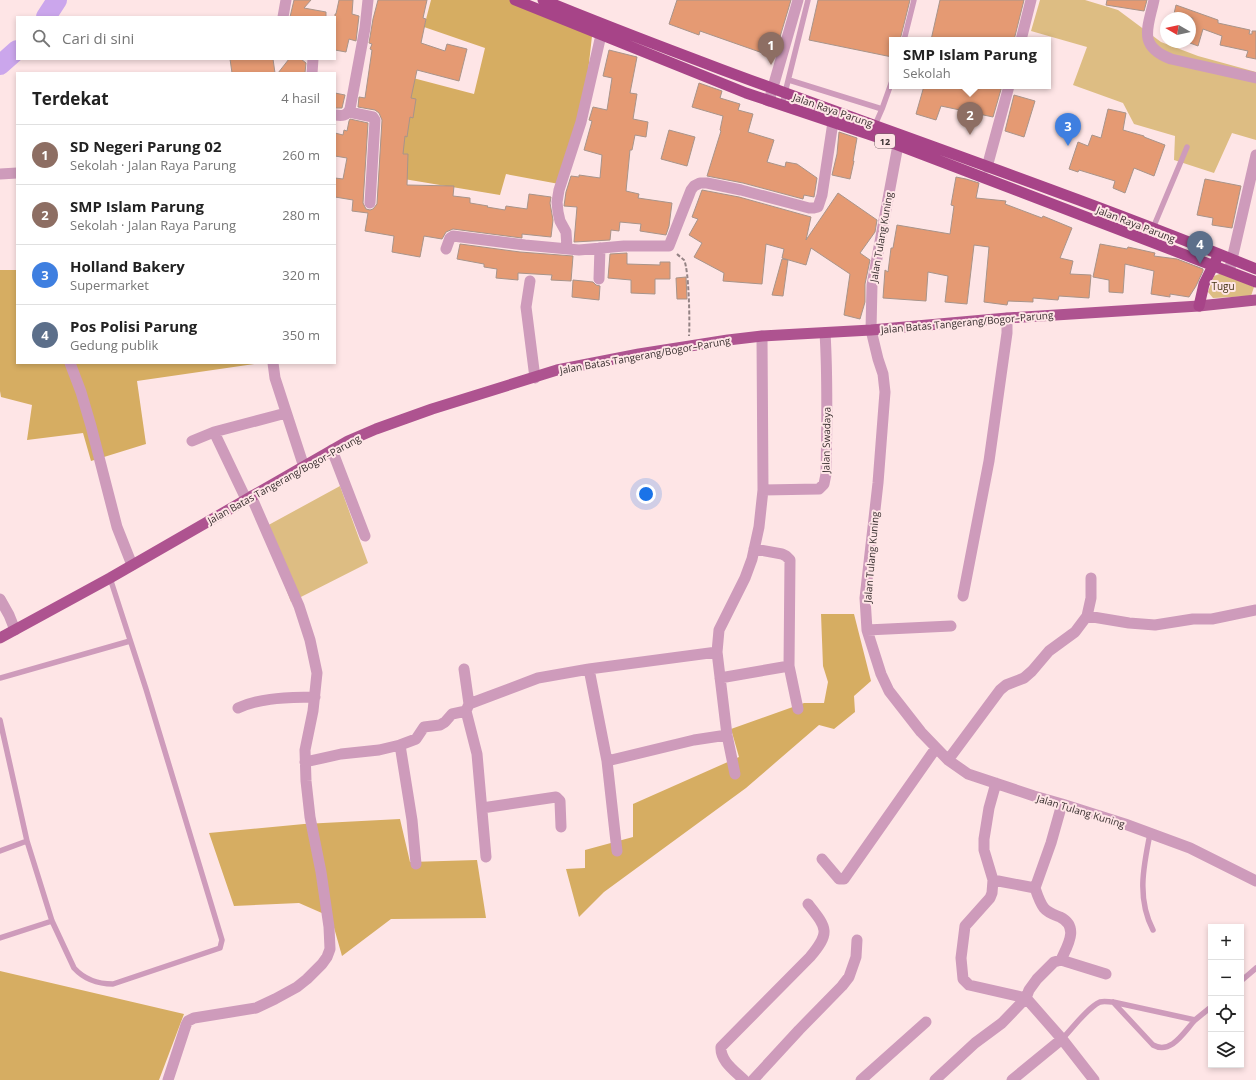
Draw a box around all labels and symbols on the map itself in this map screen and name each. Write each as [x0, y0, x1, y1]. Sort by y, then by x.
north arrow [1160, 12, 1196, 48]
pin: 1 [758, 32, 784, 65]
street label: Jalan Raya Parung [790, 89, 875, 130]
pin: 2 [957, 102, 983, 135]
pin: 3 [1055, 113, 1081, 146]
road number: 12 [875, 134, 895, 148]
street label: Jalan Tulang Kuning [866, 190, 896, 284]
street label: Jalan Raya Parung [1094, 202, 1178, 246]
pin: 4 [1187, 231, 1213, 264]
park label: Tugu [1211, 279, 1235, 293]
street label: Jalan Batas Tangerang/Bogor–Parung [879, 307, 1054, 337]
street label: Jalan Batas Tangerang/Bogor–Parung [558, 333, 732, 377]
street label: Jalan Swadaya [818, 407, 834, 474]
street label: Jalan Batas Tangerang/Bogor–Parung [204, 431, 364, 528]
your location [636, 484, 656, 504]
street label: Jalan Tulang Kuning [860, 510, 882, 604]
street label: Jalan Tulang Kuning [1034, 791, 1127, 831]

